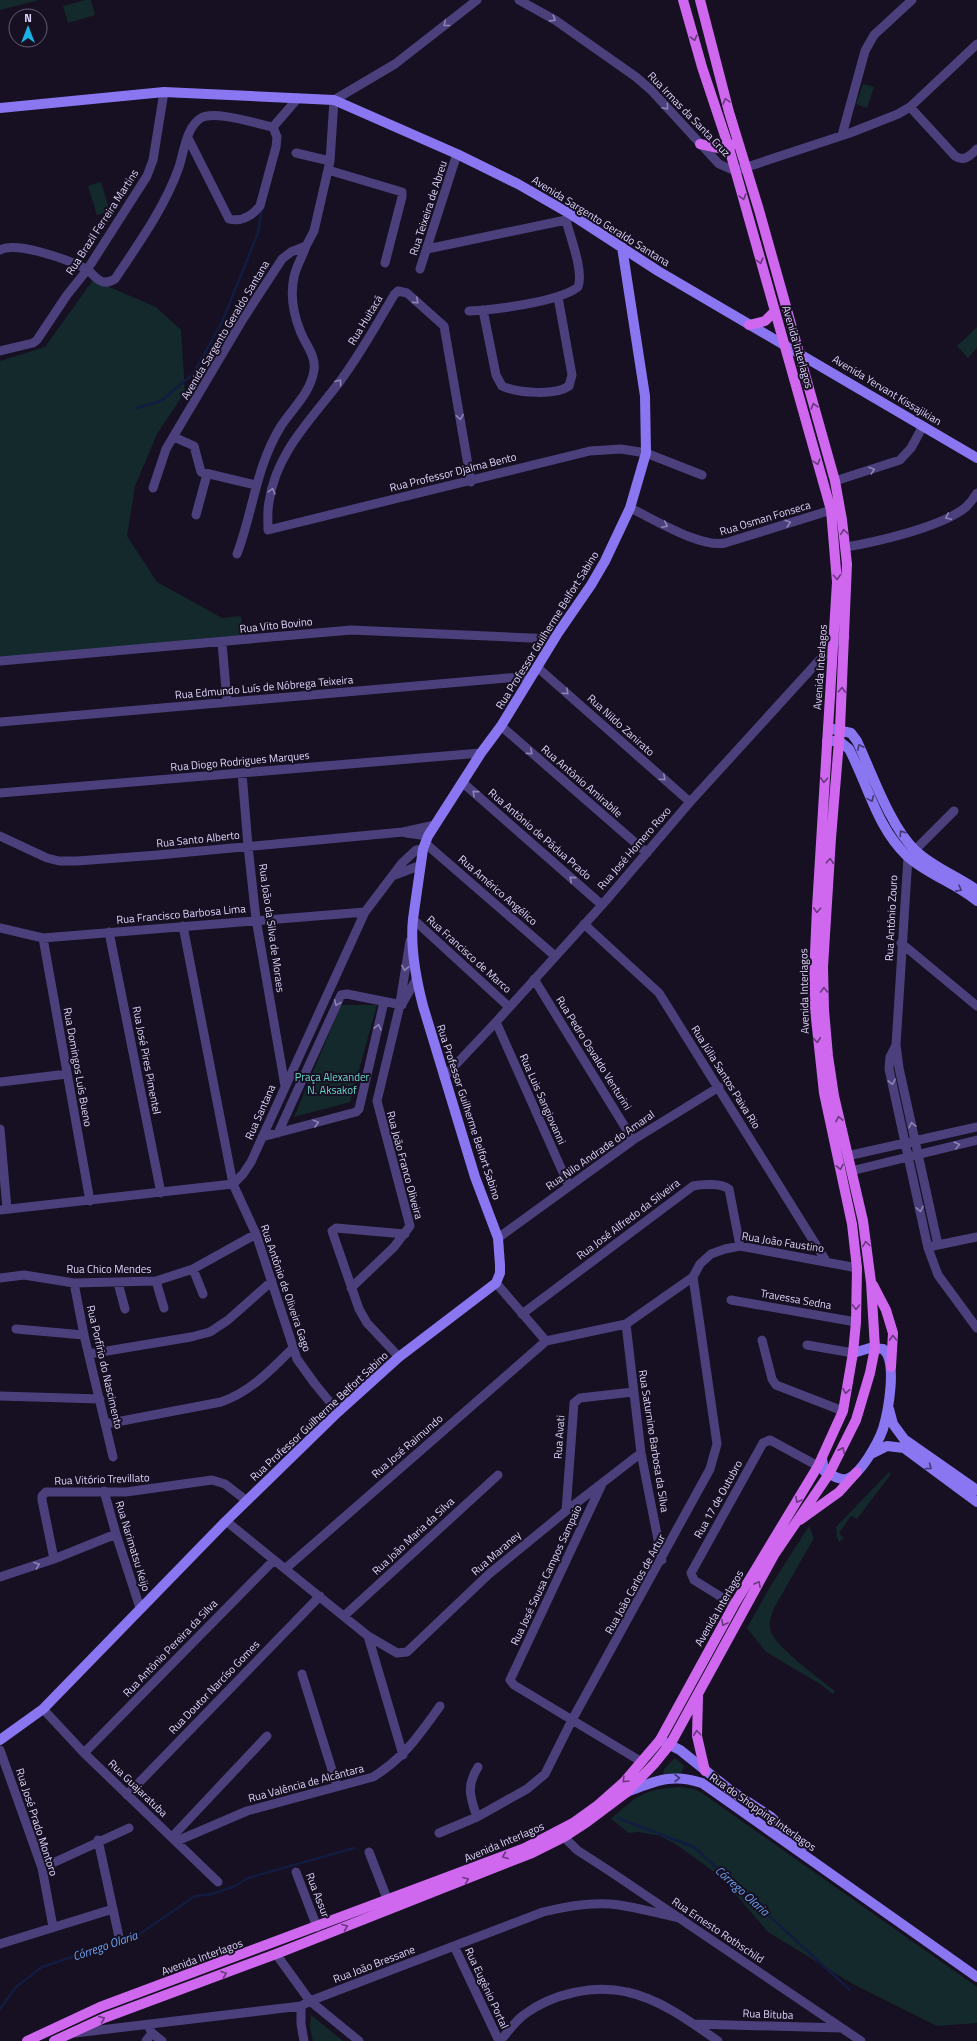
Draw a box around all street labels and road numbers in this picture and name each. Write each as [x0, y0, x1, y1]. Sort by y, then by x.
street label: Rua Irmas da Santa Cruz [644, 68, 734, 160]
street label: Rua Teixeira de Abreu [405, 158, 451, 258]
street label: Rua Brazil Ferreira Martins [62, 166, 142, 278]
street label: Avenida Sargento Geraldo Santana [529, 172, 673, 270]
street label: Avenida Sargento Geraldo Santana [177, 257, 273, 403]
street label: Rua Huitacá [344, 292, 386, 348]
street label: Avenida Interlagos [779, 304, 817, 390]
street label: Avenida Yervant Kissajikian [829, 351, 945, 429]
street label: Rua Professor Djalma Bento [388, 448, 518, 496]
street label: Rua Osman Fonseca [718, 496, 813, 539]
street label: Rua Professor Guilherme Belfort Sabino [492, 548, 603, 712]
street label: Rua Vito Bovino [239, 613, 313, 637]
street label: Avenida Interlagos [809, 624, 831, 710]
street label: Rua Edmundo Luís de Nóbrega Teixeira [174, 671, 354, 703]
street label: Rua Nildo Zanirato [584, 690, 658, 760]
street label: Rua Antônio Amirabile [538, 741, 626, 821]
street label: Rua Diogo Rodrigues Marques [170, 747, 310, 775]
street label: Rua Antônio de Pádua Prado [485, 785, 595, 883]
street label: Rua José Homero Roxo [593, 803, 675, 893]
street label: Rua Santo Alberto [155, 827, 241, 851]
street label: Rua Américo Angélico [455, 851, 541, 929]
street label: Rua João da Silva de Moraes [255, 863, 289, 993]
street label: Rua Antônio Zouro [881, 874, 901, 961]
street label: Rua Francisco Barbosa Lima [116, 900, 247, 928]
street label: Rua Francisco de Marco [423, 911, 515, 997]
street label: Avenida Interlagos [795, 948, 813, 1034]
street label: Rua Pedro Osvaldo Venturini [552, 993, 636, 1113]
street label: Rua José Pires Pimentel [129, 1005, 165, 1115]
street label: Rua Domingos Luís Bueno [60, 1006, 96, 1128]
street label: Rua Professor Guilherme Belfort Sabino [433, 1022, 505, 1202]
street label: Rua Júlia Santos Paiva Rio [688, 1022, 765, 1132]
street label: Rua Luis Sangiovanni [516, 1051, 570, 1147]
street label: Rua Santana [241, 1082, 279, 1142]
street label: Rua Nilo Andrade do Amaral [542, 1106, 658, 1194]
street label: Rua João Franco Oliveira [383, 1109, 427, 1221]
street label: Rua José Alfredo da Silveira [573, 1174, 683, 1263]
street label: Rua Antônio de Oliveira Gago [257, 1222, 315, 1354]
street label: Rua João Faustino [741, 1228, 825, 1256]
street label: Rua Chico Mendes [67, 1261, 151, 1277]
street label: Travessa Sedna [759, 1285, 833, 1313]
street label: Rua Porfírio do Nascimento [83, 1303, 127, 1431]
street label: Rua Professor Guilherme Belfort Sabino [246, 1347, 392, 1484]
street label: Rua Saturnino Barbosa da Silva [635, 1369, 673, 1514]
street label: Rua José Raimundo [368, 1410, 446, 1481]
street label: Rua Avati [549, 1415, 569, 1459]
street label: Rua 17 de Outubro [690, 1457, 746, 1541]
street label: Rua Vitório Trevillato [54, 1469, 150, 1489]
street label: Rua João Maria da Silva [368, 1493, 458, 1578]
street label: Rua Narimatsu Keijo [112, 1499, 154, 1593]
street label: Rua José Sousa Campos Sampaio [506, 1502, 586, 1648]
street label: Rua Maraney [468, 1526, 525, 1579]
street label: Rua João Carlos de Artur [601, 1531, 669, 1637]
street label: Avenida Interlagos [691, 1567, 747, 1649]
street label: Rua Antônio Pereira da Silva [119, 1595, 221, 1700]
street label: Rua Doutor Narcíso Gomes [165, 1637, 263, 1737]
street label: Rua Guajaratuba [105, 1756, 172, 1821]
street label: Rua Valência de Alcântara [246, 1760, 366, 1806]
street label: Rua José Prado Montoro [12, 1766, 62, 1878]
street label: Rua do Shopping Interlagos [707, 1769, 819, 1855]
street label: Avenida Interlagos [461, 1818, 547, 1866]
street label: Rua Assur [302, 1870, 334, 1920]
street label: Rua Ernesto Rothschild [669, 1893, 767, 1967]
street label: Avenida Interlagos [159, 1935, 245, 1979]
street label: Rua João Bressane [331, 1941, 418, 1987]
street label: Rua Eugênio Portal [461, 1945, 513, 2031]
street label: Rua Bituba [742, 2005, 794, 2023]

